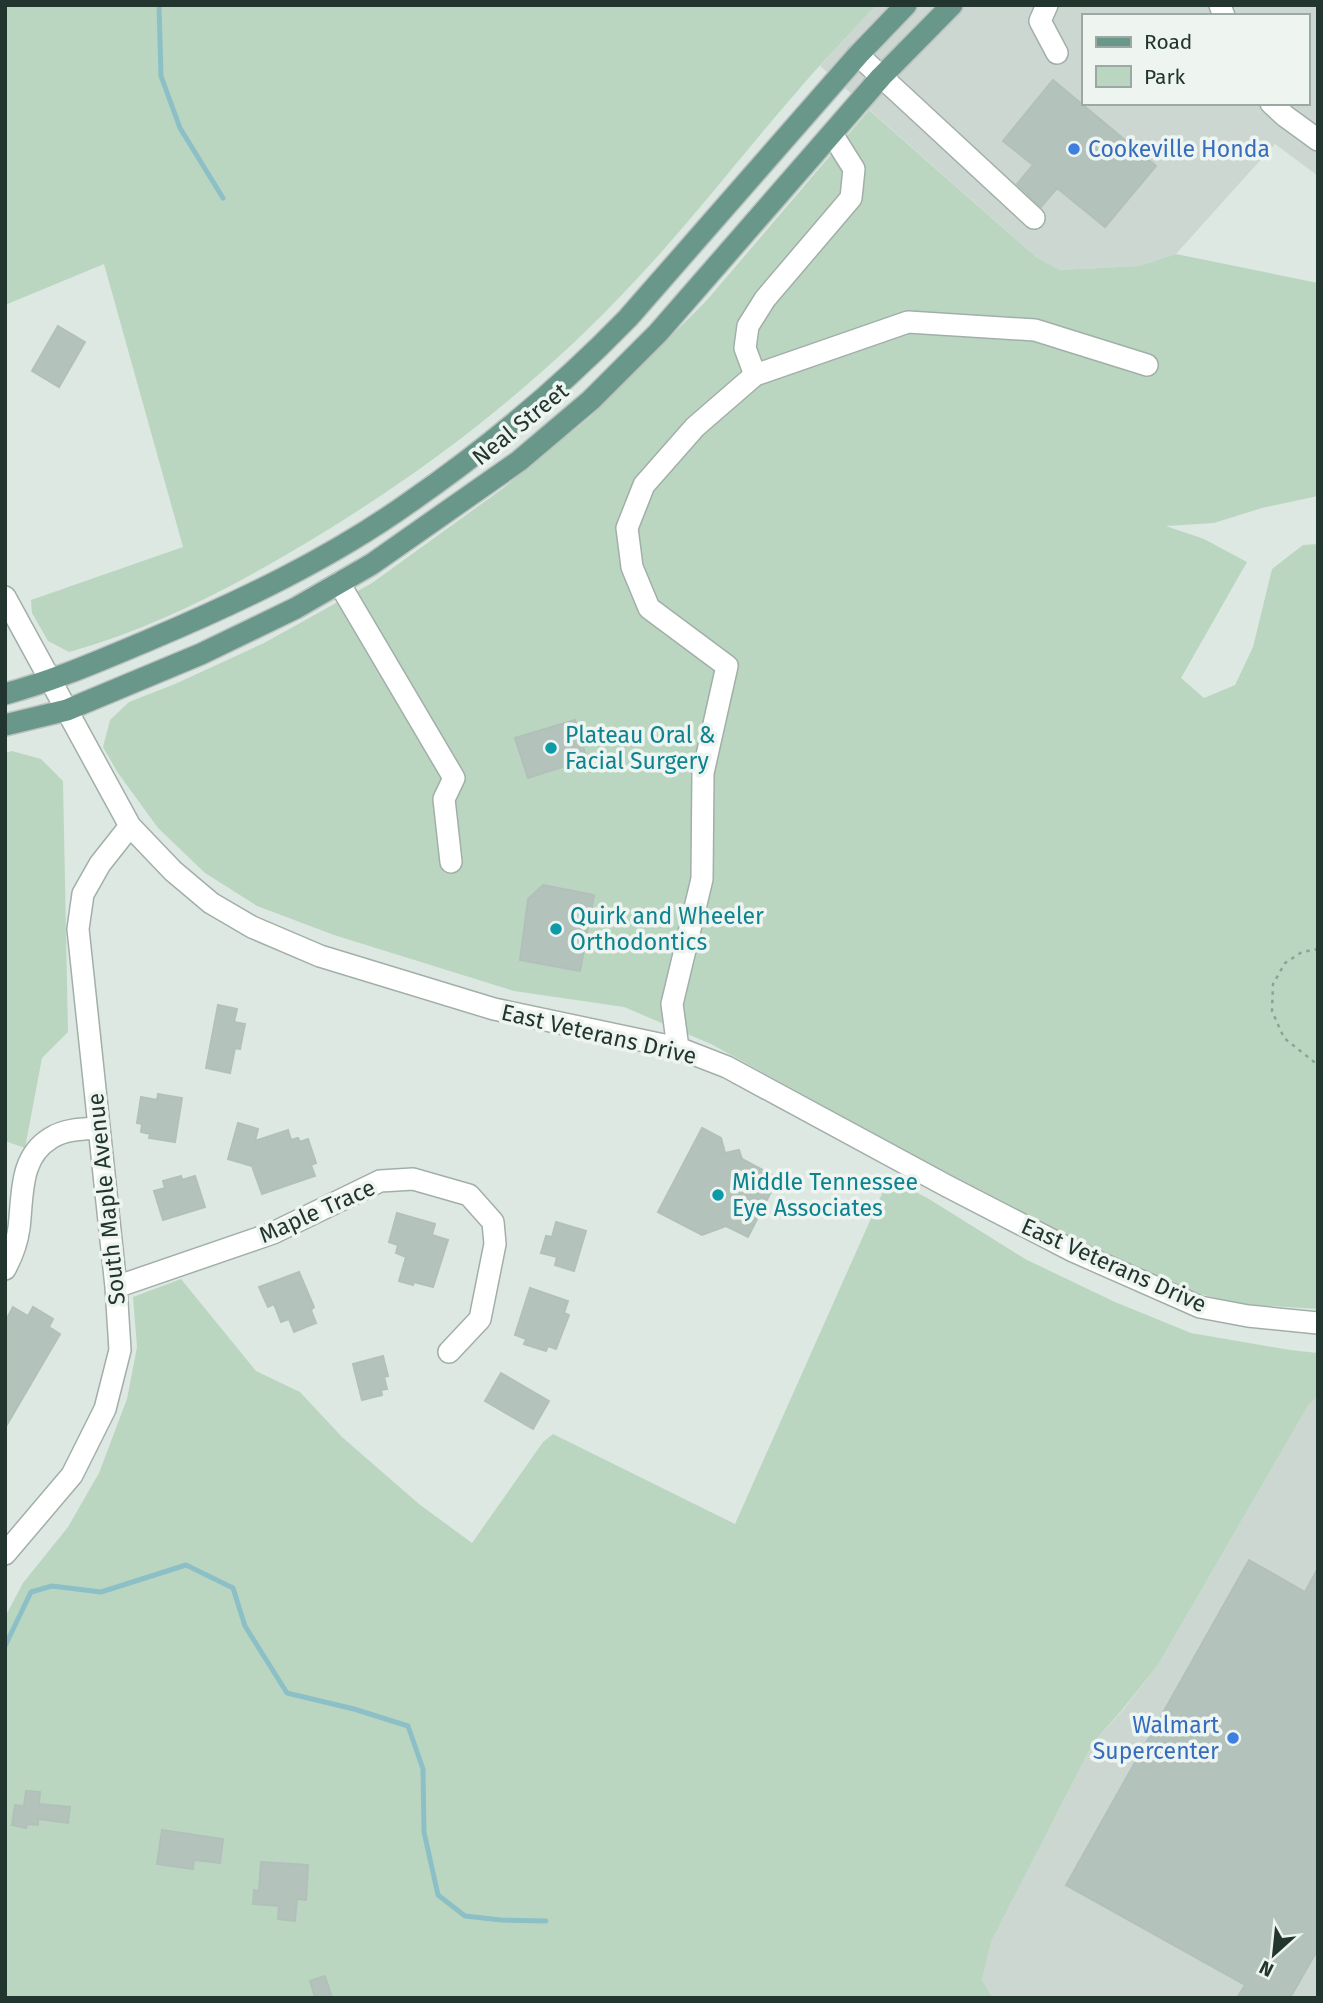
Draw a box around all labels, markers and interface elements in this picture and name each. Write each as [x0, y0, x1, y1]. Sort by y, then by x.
legend [1082, 14, 1309, 105]
text: Road [1144, 29, 1192, 55]
text: Park [1144, 64, 1186, 90]
place label: Cookeville Honda [1088, 135, 1270, 163]
marker: Cookeville Honda [1066, 141, 1082, 157]
street label: Neal Street [466, 376, 574, 471]
place label: Plateau Oral & Facial Surgery [565, 721, 715, 775]
marker: Plateau Oral & Facial Surgery [543, 740, 559, 756]
place label: Quirk and Wheeler Orthodontics [570, 902, 764, 956]
marker: Quirk and Wheeler Orthodontics [548, 921, 564, 937]
street label: East Veterans Drive [499, 998, 699, 1070]
street label: South Maple Avenue [81, 1092, 131, 1306]
place label: Middle Tennessee Eye Associates [732, 1168, 918, 1222]
street label: Maple Trace [255, 1173, 379, 1249]
marker: Middle Tennessee Eye Associates [710, 1187, 726, 1203]
street label: East Veterans Drive [1017, 1212, 1211, 1318]
place label: Walmart Supercenter [1093, 1711, 1220, 1765]
marker: Walmart Supercenter [1225, 1730, 1241, 1746]
north arrow [1239, 1919, 1309, 1989]
text: N [1256, 1956, 1277, 1982]

